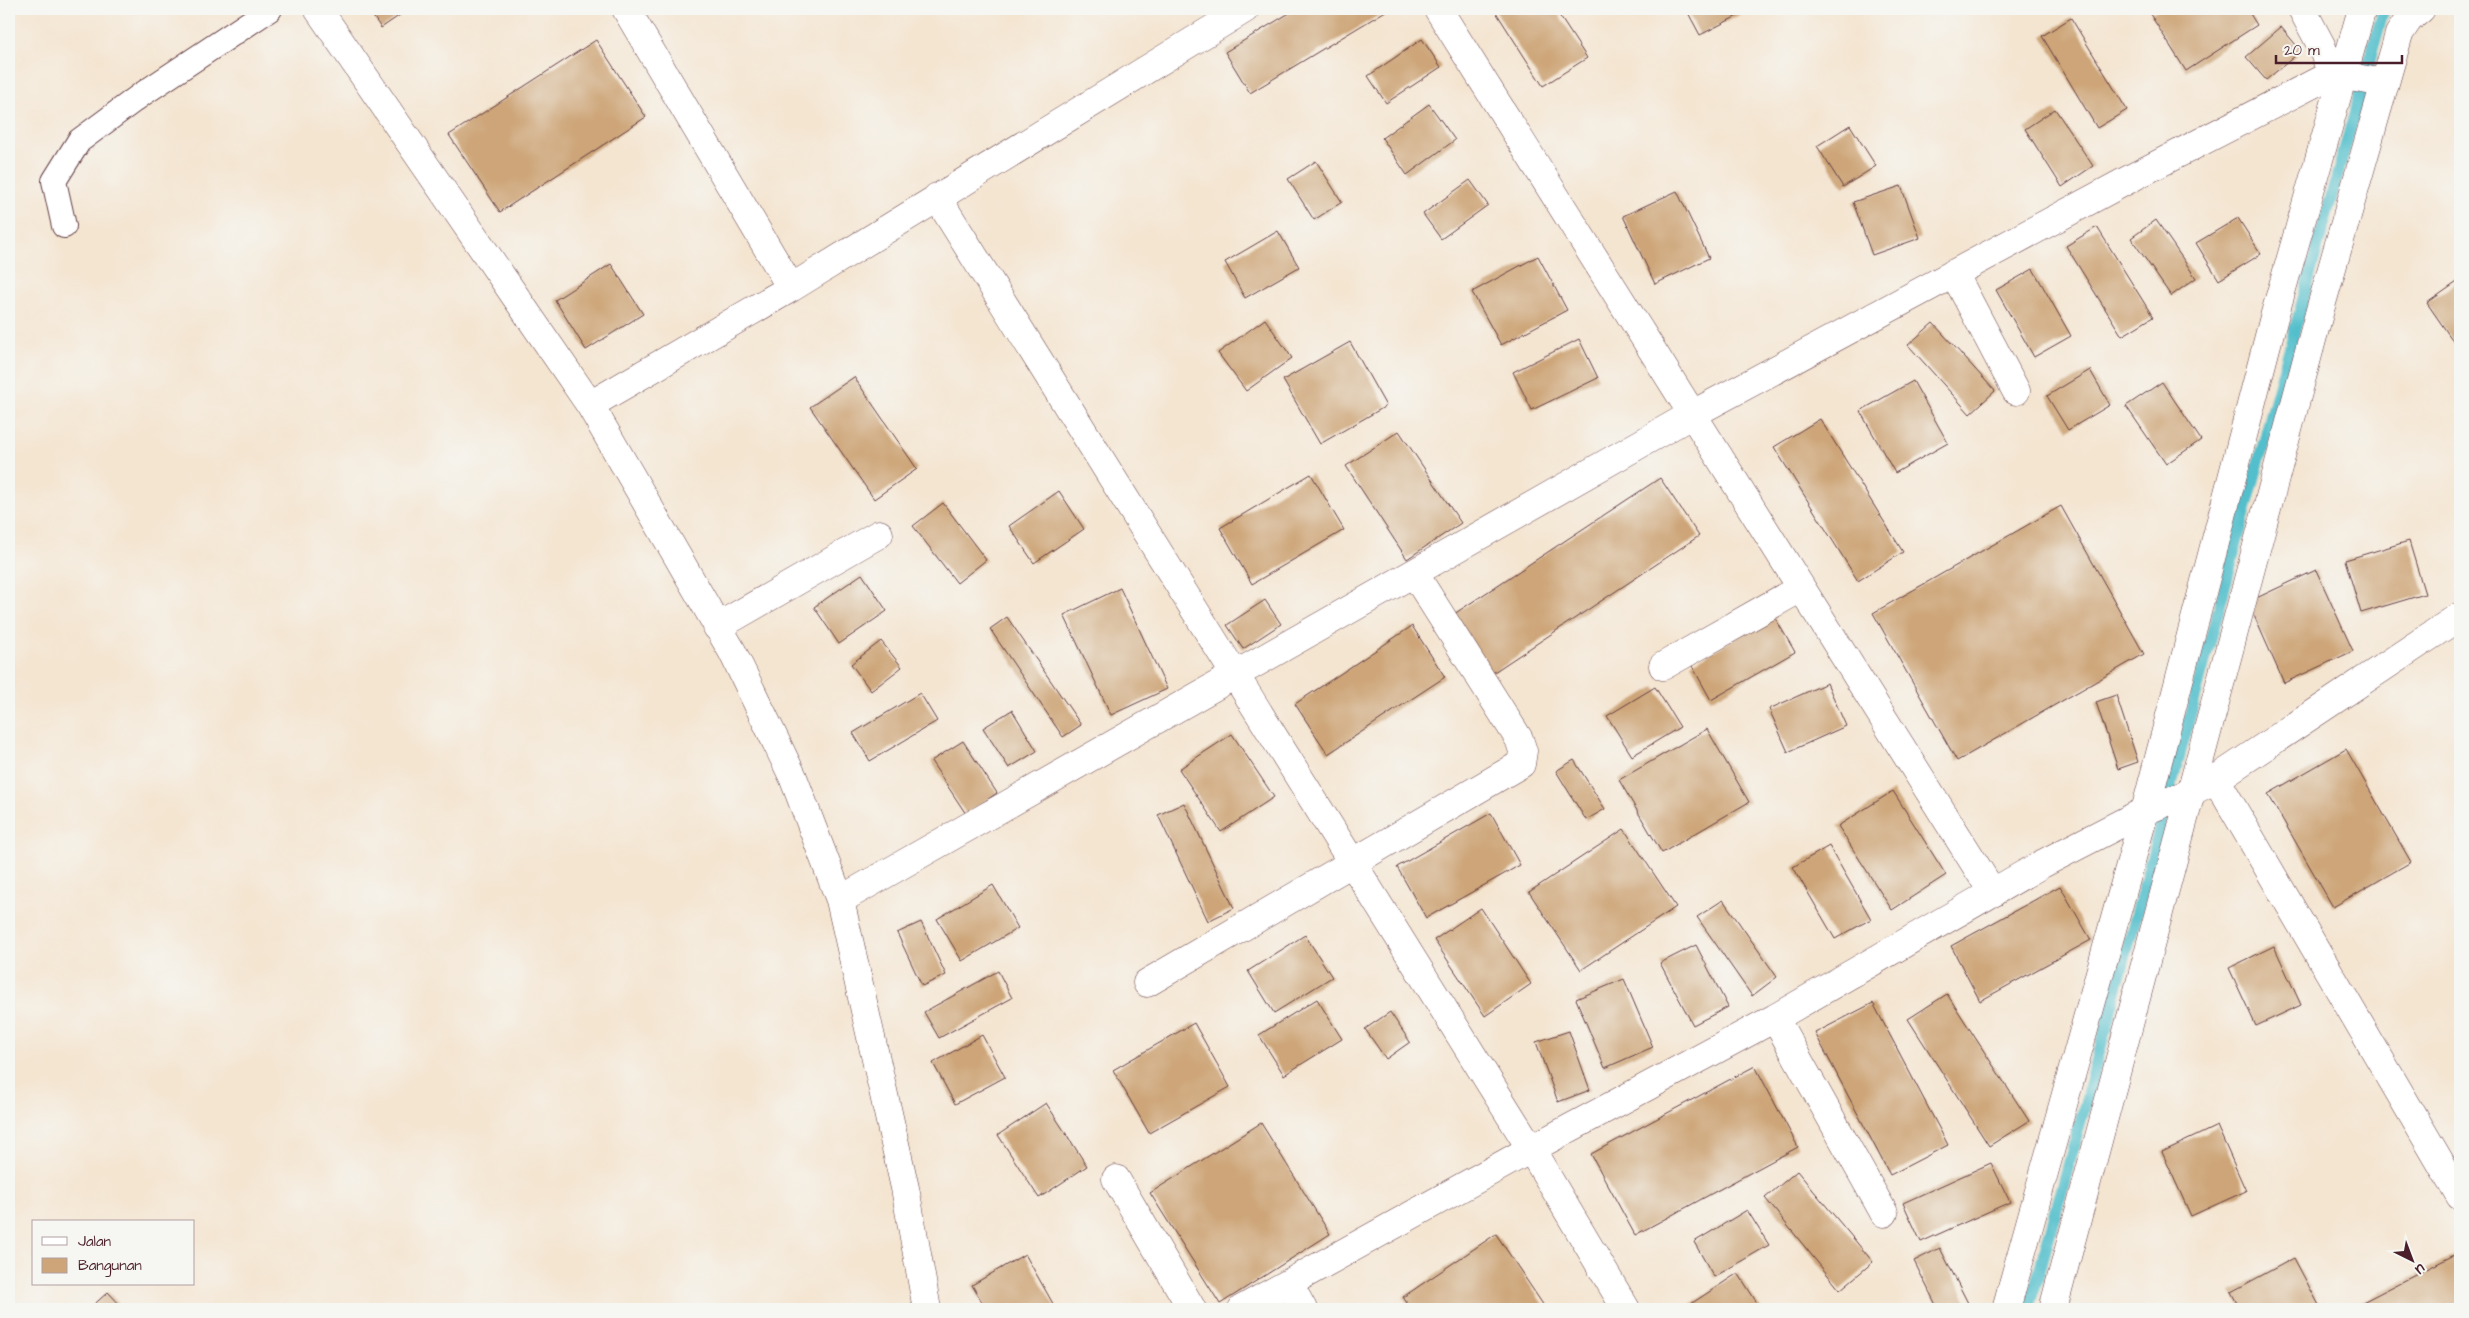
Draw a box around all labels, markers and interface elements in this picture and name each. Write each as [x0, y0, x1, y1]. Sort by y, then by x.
scale bar [2276, 32, 2403, 64]
text: 20 m [2284, 40, 2320, 61]
legend [32, 1220, 195, 1286]
text: Jalan [78, 1231, 112, 1252]
north arrow [2386, 1236, 2436, 1286]
text: Bangunan [78, 1255, 142, 1277]
text: U [2410, 1259, 2430, 1279]

